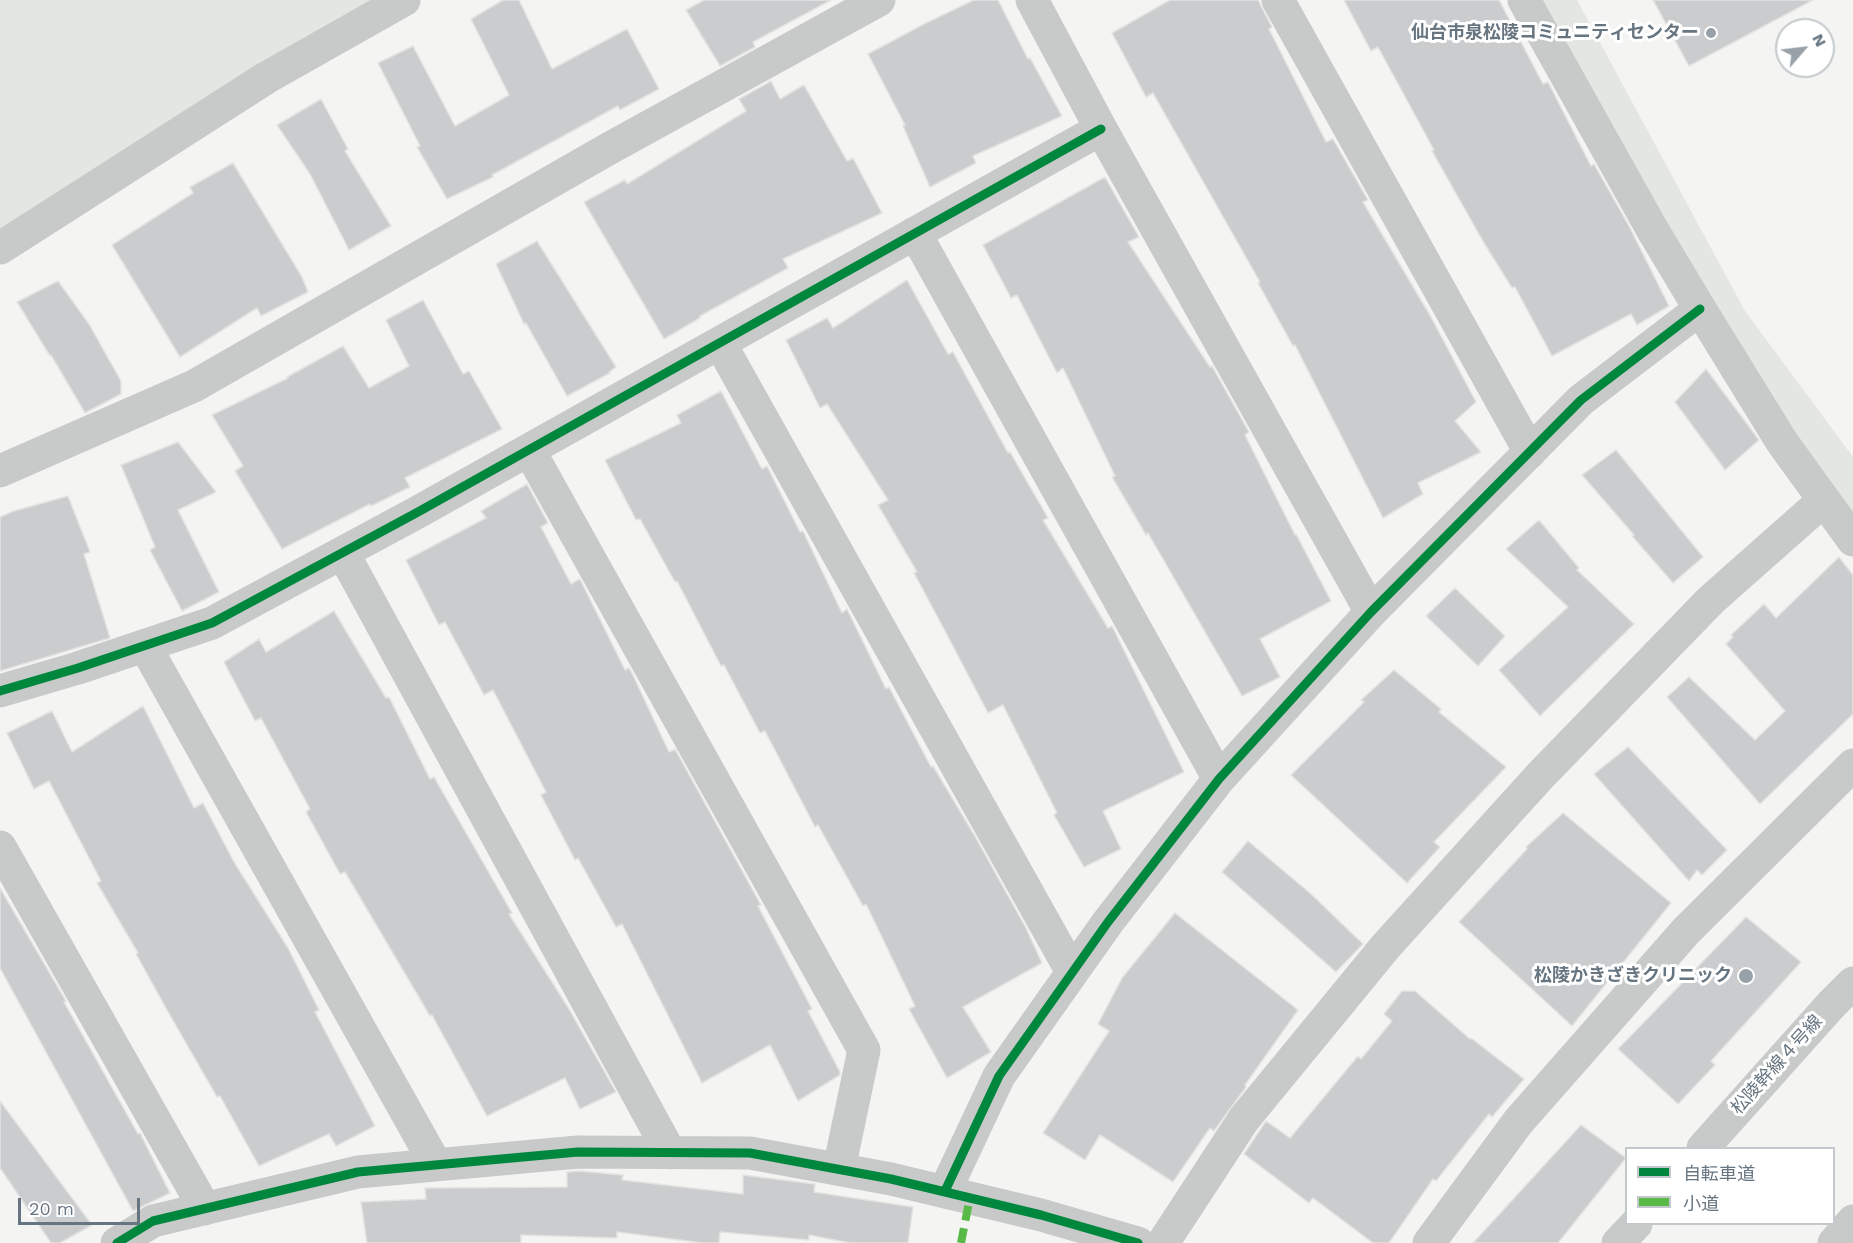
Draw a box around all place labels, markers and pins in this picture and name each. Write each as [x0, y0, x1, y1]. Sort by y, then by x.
place label: 仙台市泉松陵コミュニティセンター [1411, 22, 1699, 44]
marker: 仙台市泉松陵コミュニティセンター [1704, 26, 1718, 40]
place label: 松陵かきざきクリニック [1534, 965, 1732, 987]
marker: 松陵かきざきクリニック [1737, 967, 1755, 985]

